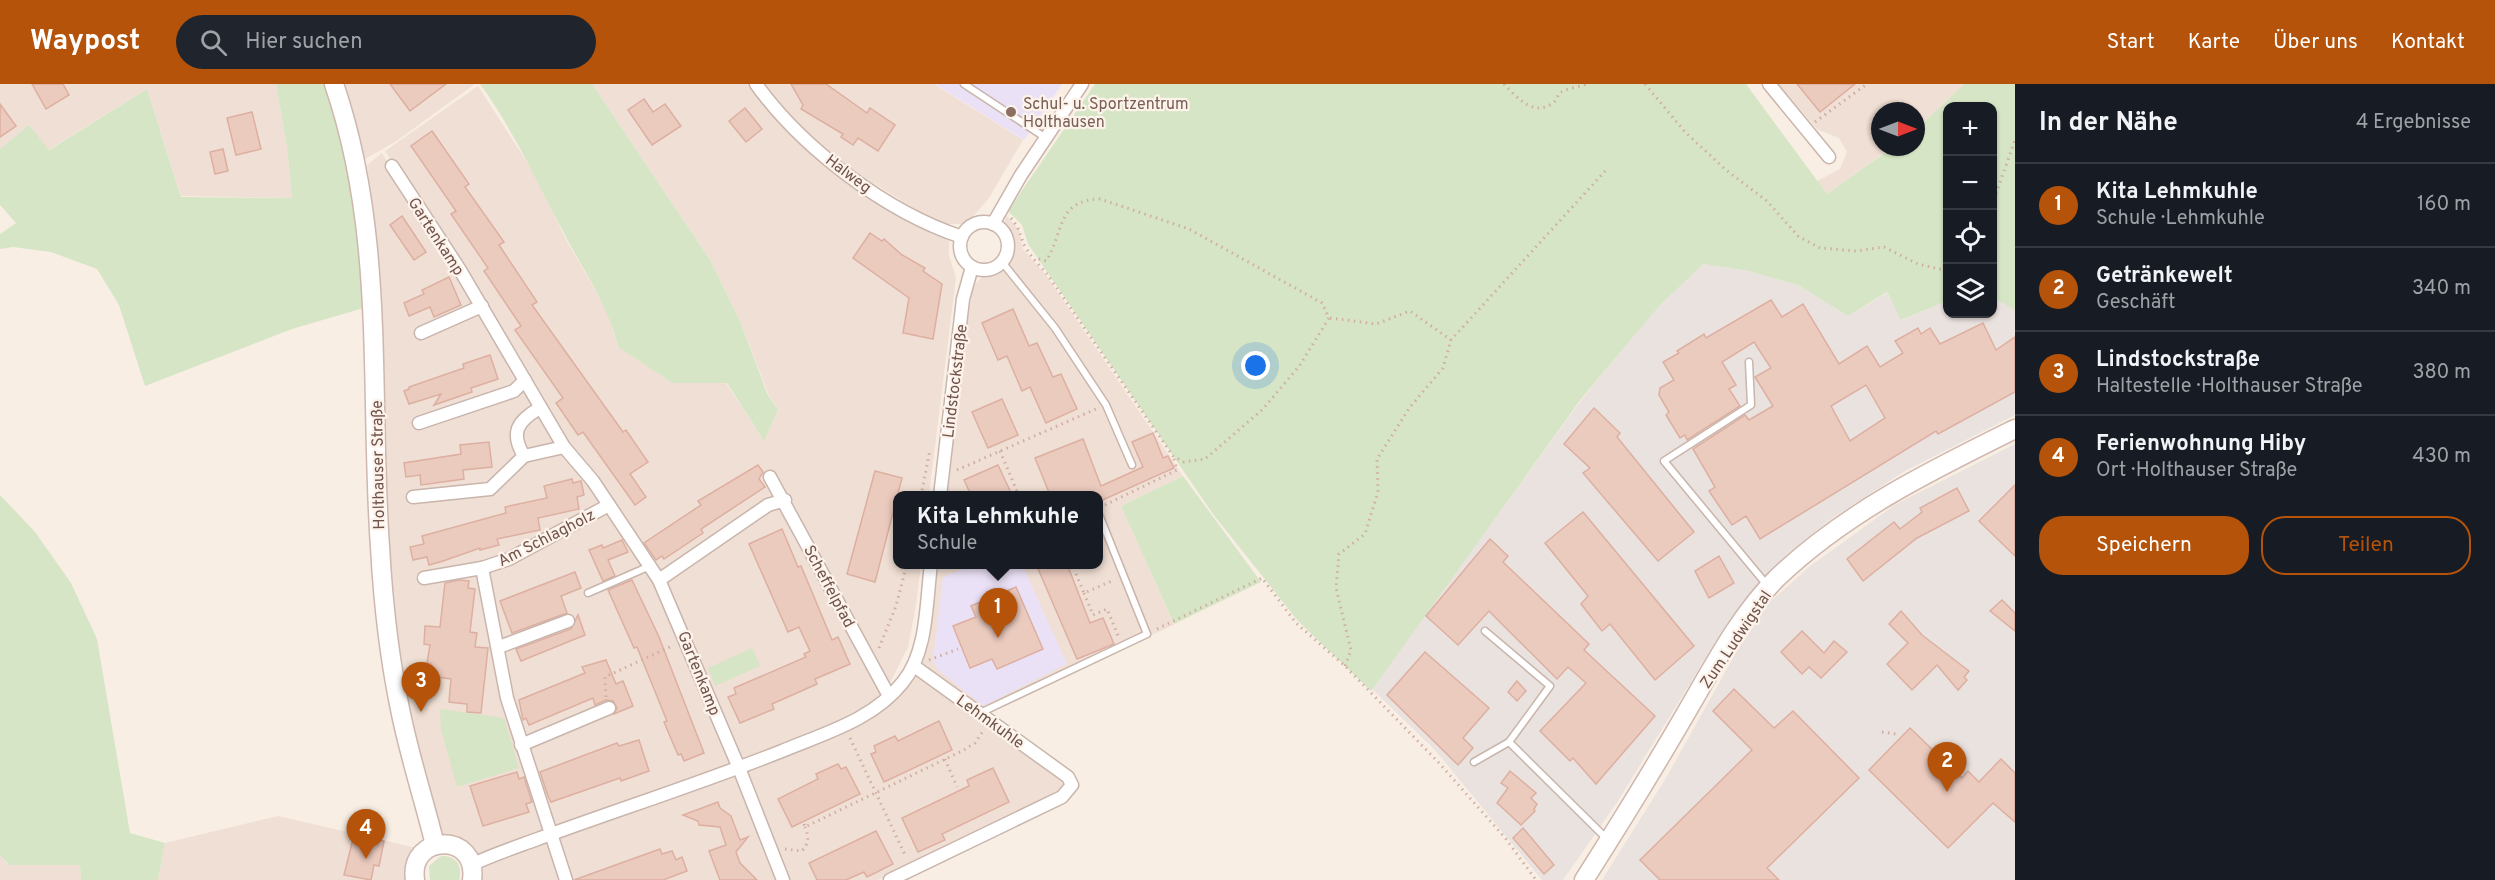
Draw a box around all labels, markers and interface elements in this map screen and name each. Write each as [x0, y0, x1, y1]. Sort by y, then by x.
search box [176, 15, 596, 69]
text: Waypost [30, 24, 140, 60]
icon: search [197, 26, 230, 59]
text: Hier suchen [245, 29, 363, 56]
text: Start [2107, 29, 2155, 56]
text: Karte [2188, 29, 2240, 56]
text: Über uns [2273, 29, 2358, 56]
text: Kontakt [2391, 29, 2465, 56]
place label: Schul- u. Sportzentrum Holthausen [1023, 95, 1189, 133]
north arrow [1871, 102, 1925, 156]
map controls [1943, 102, 1997, 318]
button: + [1943, 102, 1997, 156]
marker: Schul- u. Sportzentrum Holthausen [1004, 105, 1018, 119]
text: In der Nähe [2039, 107, 2178, 140]
text: 4 Ergebnisse [2356, 110, 2471, 136]
street label: Halweg [821, 151, 875, 198]
button: − [1943, 156, 1997, 210]
text: Kita Lehmkuhle [2096, 179, 2258, 206]
text: 1 [2055, 192, 2063, 218]
text: 160 m [2417, 192, 2471, 218]
street label: Gartenkamp [403, 194, 468, 280]
text: Schule · Lehmkuhle [2096, 206, 2265, 232]
button: locate [1943, 210, 1997, 264]
text: Getränkewelt [2096, 263, 2233, 290]
button: layers [1943, 264, 1997, 318]
text: 2 [2052, 276, 2065, 302]
text: 340 m [2412, 276, 2471, 302]
text: Geschäft [2096, 290, 2176, 316]
street label: Lindstockstraße [939, 323, 973, 439]
text: Lindstockstraße [2096, 347, 2260, 374]
your location [1241, 351, 1270, 380]
text: 3 [2053, 360, 2065, 386]
text: 380 m [2412, 360, 2471, 386]
text: Haltestelle · Holthauser Straße [2096, 374, 2363, 400]
street label: Holthauser Straße [368, 400, 390, 530]
text: Ferienwohnung Hiby [2096, 431, 2306, 458]
text: 4 [2052, 444, 2065, 470]
text: 430 m [2412, 444, 2471, 470]
text: Ort · Holthauser Straße [2096, 458, 2297, 484]
popup [893, 491, 1103, 569]
text: Kita Lehmkuhle [917, 504, 1079, 531]
street label: Am Schlagholz [495, 506, 599, 572]
button: Speichern [2039, 516, 2249, 575]
button: Teilen [2261, 516, 2471, 575]
text: Schule [917, 531, 977, 557]
street label: Scheffelpfad [798, 542, 858, 632]
street label: Zum Ludwigstal [1697, 587, 1777, 693]
pin: 1 [978, 588, 1018, 638]
street label: Gartenkamp [672, 629, 724, 719]
pin: 3 [402, 662, 440, 712]
street label: Lehmkuhle [952, 691, 1028, 754]
pin: 2 [1928, 742, 1966, 792]
pin: 4 [346, 810, 386, 859]

